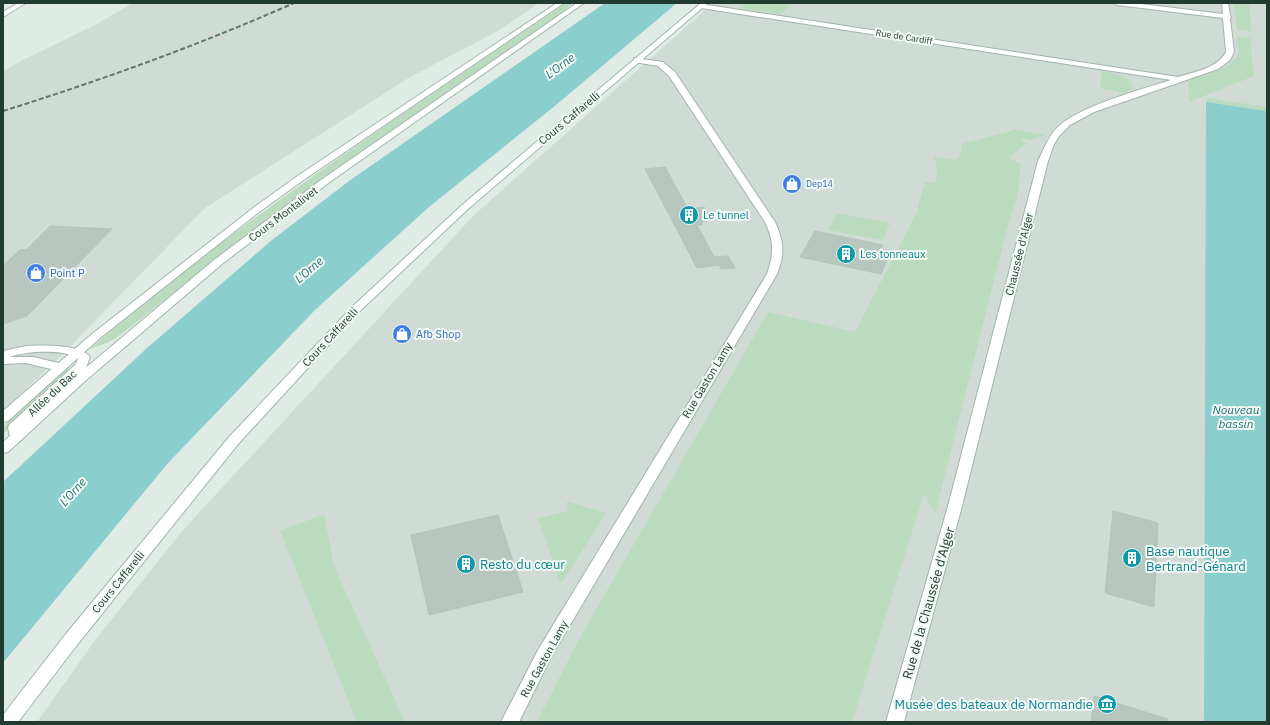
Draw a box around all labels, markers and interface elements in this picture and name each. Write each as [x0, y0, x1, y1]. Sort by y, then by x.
street label: Rue de Cardiff [875, 27, 933, 46]
water label: L'Orne [542, 50, 577, 81]
street label: Cours Caffarelli [536, 88, 602, 148]
shop icon: Dep14 [781, 173, 803, 195]
place label: Dep14 [806, 178, 833, 189]
street label: Cours Montalivet [246, 183, 321, 245]
building icon: Le tunnel [678, 204, 700, 226]
place label: Le tunnel [703, 208, 749, 222]
street label: Chaussée d'Alger [1002, 211, 1036, 297]
building icon: Les tonneaux [835, 243, 857, 265]
place label: Les tonneaux [860, 247, 926, 261]
water label: L'Orne [291, 253, 326, 286]
shop icon: Point P [25, 262, 47, 284]
place label: Point P [50, 266, 85, 280]
street label: Cours Caffarelli [299, 305, 361, 369]
shop icon: Afb Shop [391, 323, 413, 345]
place label: Afb Shop [416, 327, 461, 341]
street label: Rue Gaston Lamy [679, 339, 735, 420]
street label: Allée du Bac [25, 367, 80, 419]
water label: Nouveau bassin [1212, 402, 1260, 431]
water label: L'Orne [56, 474, 89, 509]
street label: Rue de la Chaussée d'Alger [899, 525, 958, 681]
place label: Base nautique Bertrand-Génard [1146, 543, 1246, 575]
building icon: Base nautique Bertrand-Génard [1121, 547, 1143, 569]
street label: Cours Caffarelli [89, 548, 147, 616]
building icon: Resto du cœur [455, 553, 477, 575]
place label: Resto du cœur [480, 556, 565, 573]
street label: Rue Gaston Lamy [517, 618, 571, 700]
museum icon: Musée des bateaux de Normandie [1096, 693, 1118, 715]
place label: Musée des bateaux de Normandie [895, 696, 1093, 713]

